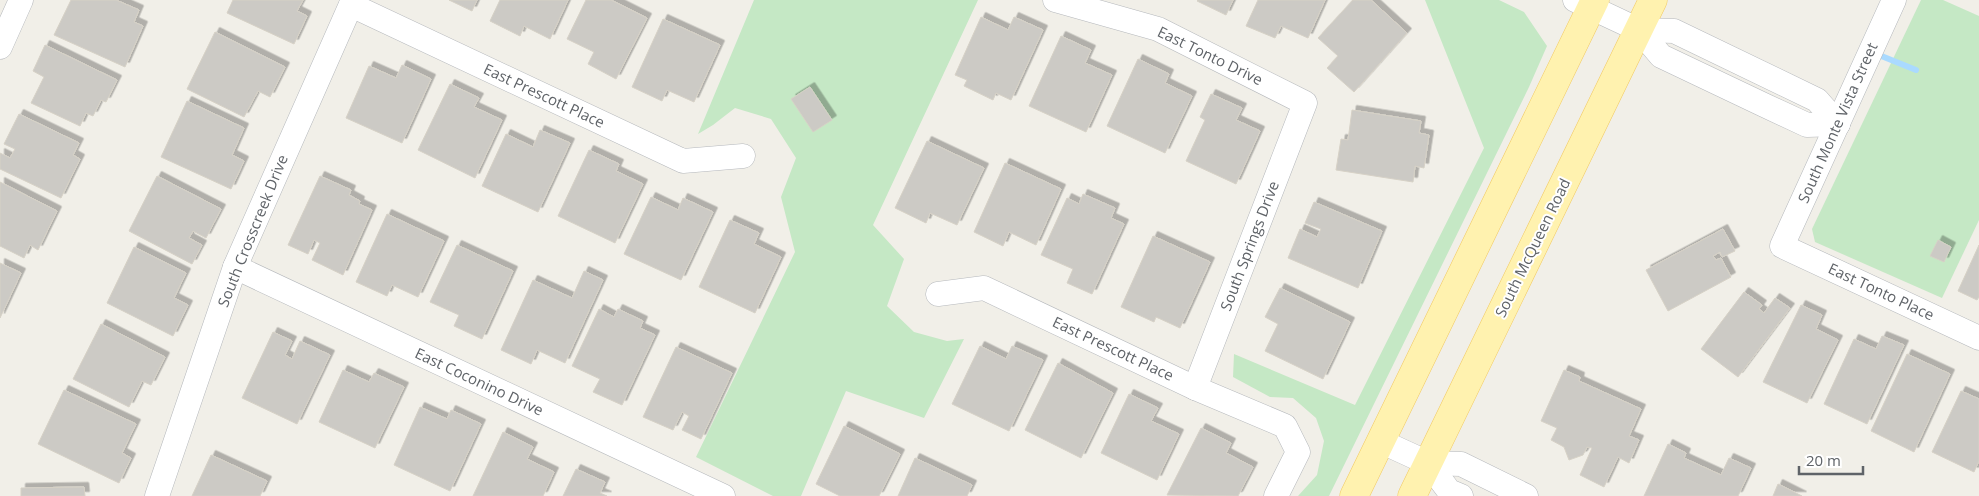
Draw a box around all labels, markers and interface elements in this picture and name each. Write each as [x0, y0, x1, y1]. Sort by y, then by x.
street label: East Tonto Drive [1155, 21, 1266, 89]
street label: South Monte Vista Street [1793, 39, 1882, 206]
street label: East Prescott Place [481, 58, 608, 132]
street label: South Crosscreek Drive [212, 152, 292, 310]
street label: South McQueen Road [1490, 175, 1574, 320]
street label: South Springs Drive [1215, 178, 1283, 313]
street label: East Tonto Place [1825, 258, 1938, 324]
street label: East Prescott Place [1050, 311, 1177, 385]
street label: East Coconino Drive [412, 343, 547, 420]
scale bar [1799, 444, 1863, 476]
text: 20 m [1806, 450, 1841, 470]

